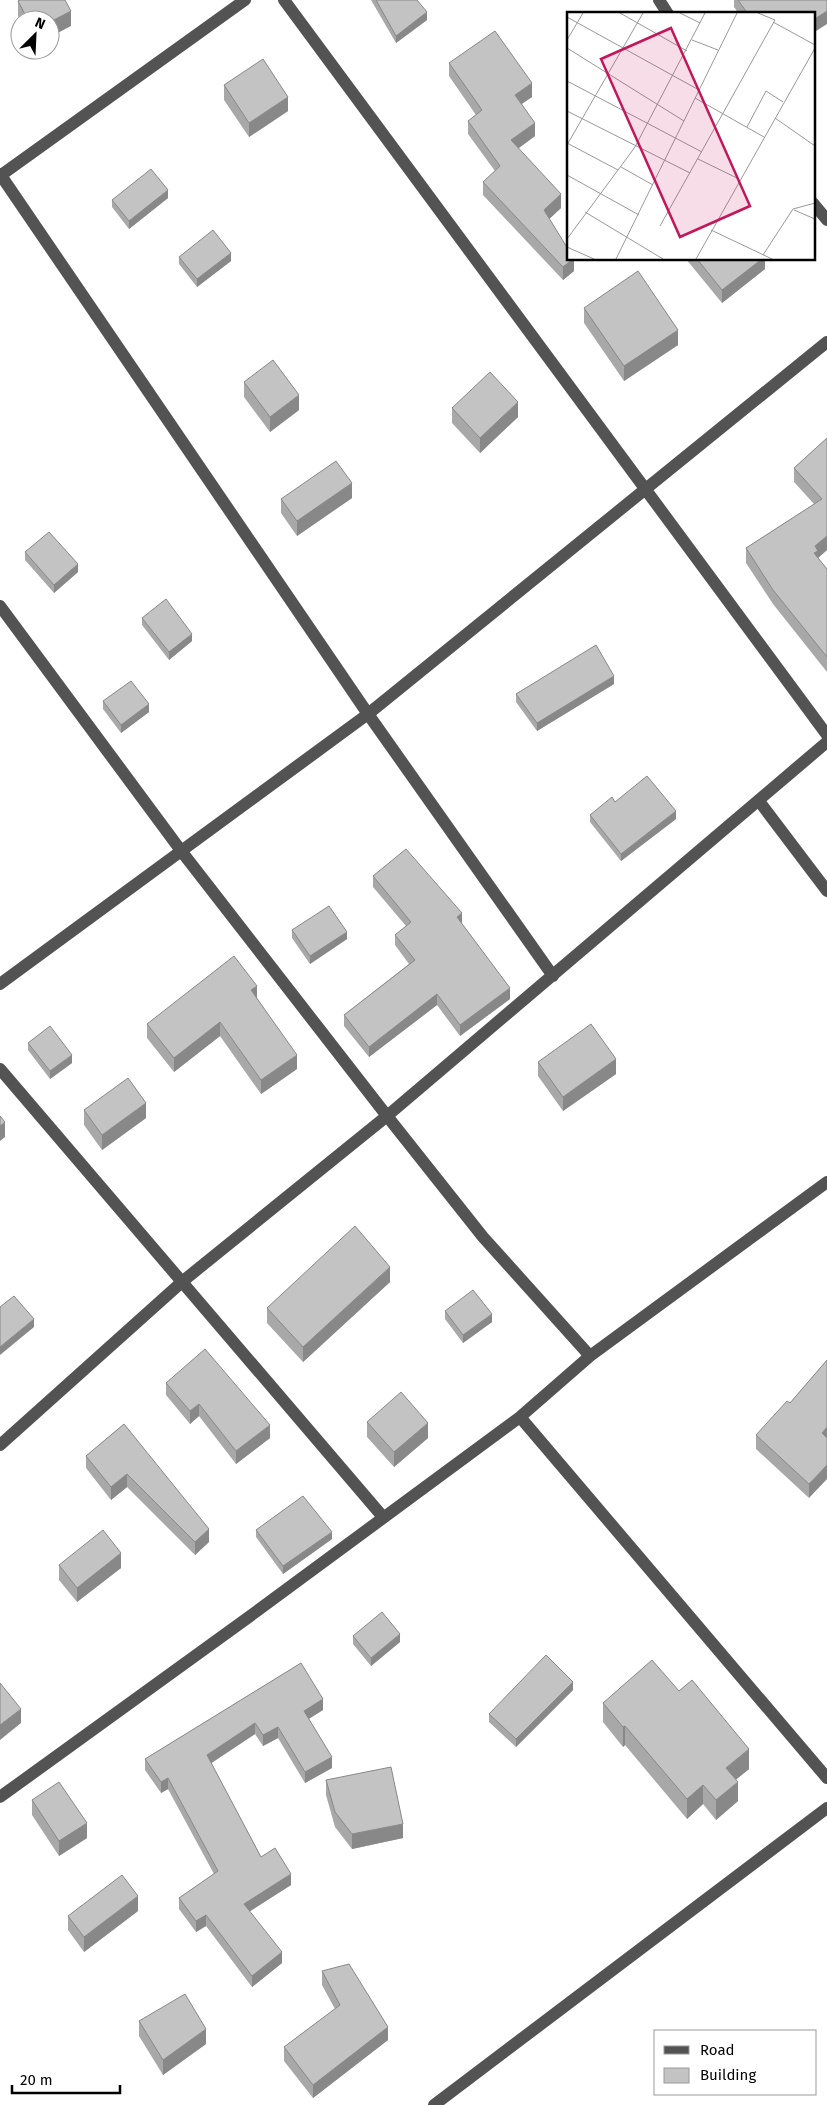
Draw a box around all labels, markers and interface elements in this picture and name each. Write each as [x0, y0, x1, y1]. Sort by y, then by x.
north arrow [10, 10, 60, 60]
inset map [567, 12, 814, 260]
text: N [32, 14, 48, 33]
legend [654, 2030, 817, 2095]
text: Road [700, 2041, 735, 2059]
scale bar [12, 2062, 120, 2094]
text: Building [700, 2066, 756, 2084]
text: 20 m [20, 2071, 53, 2089]

